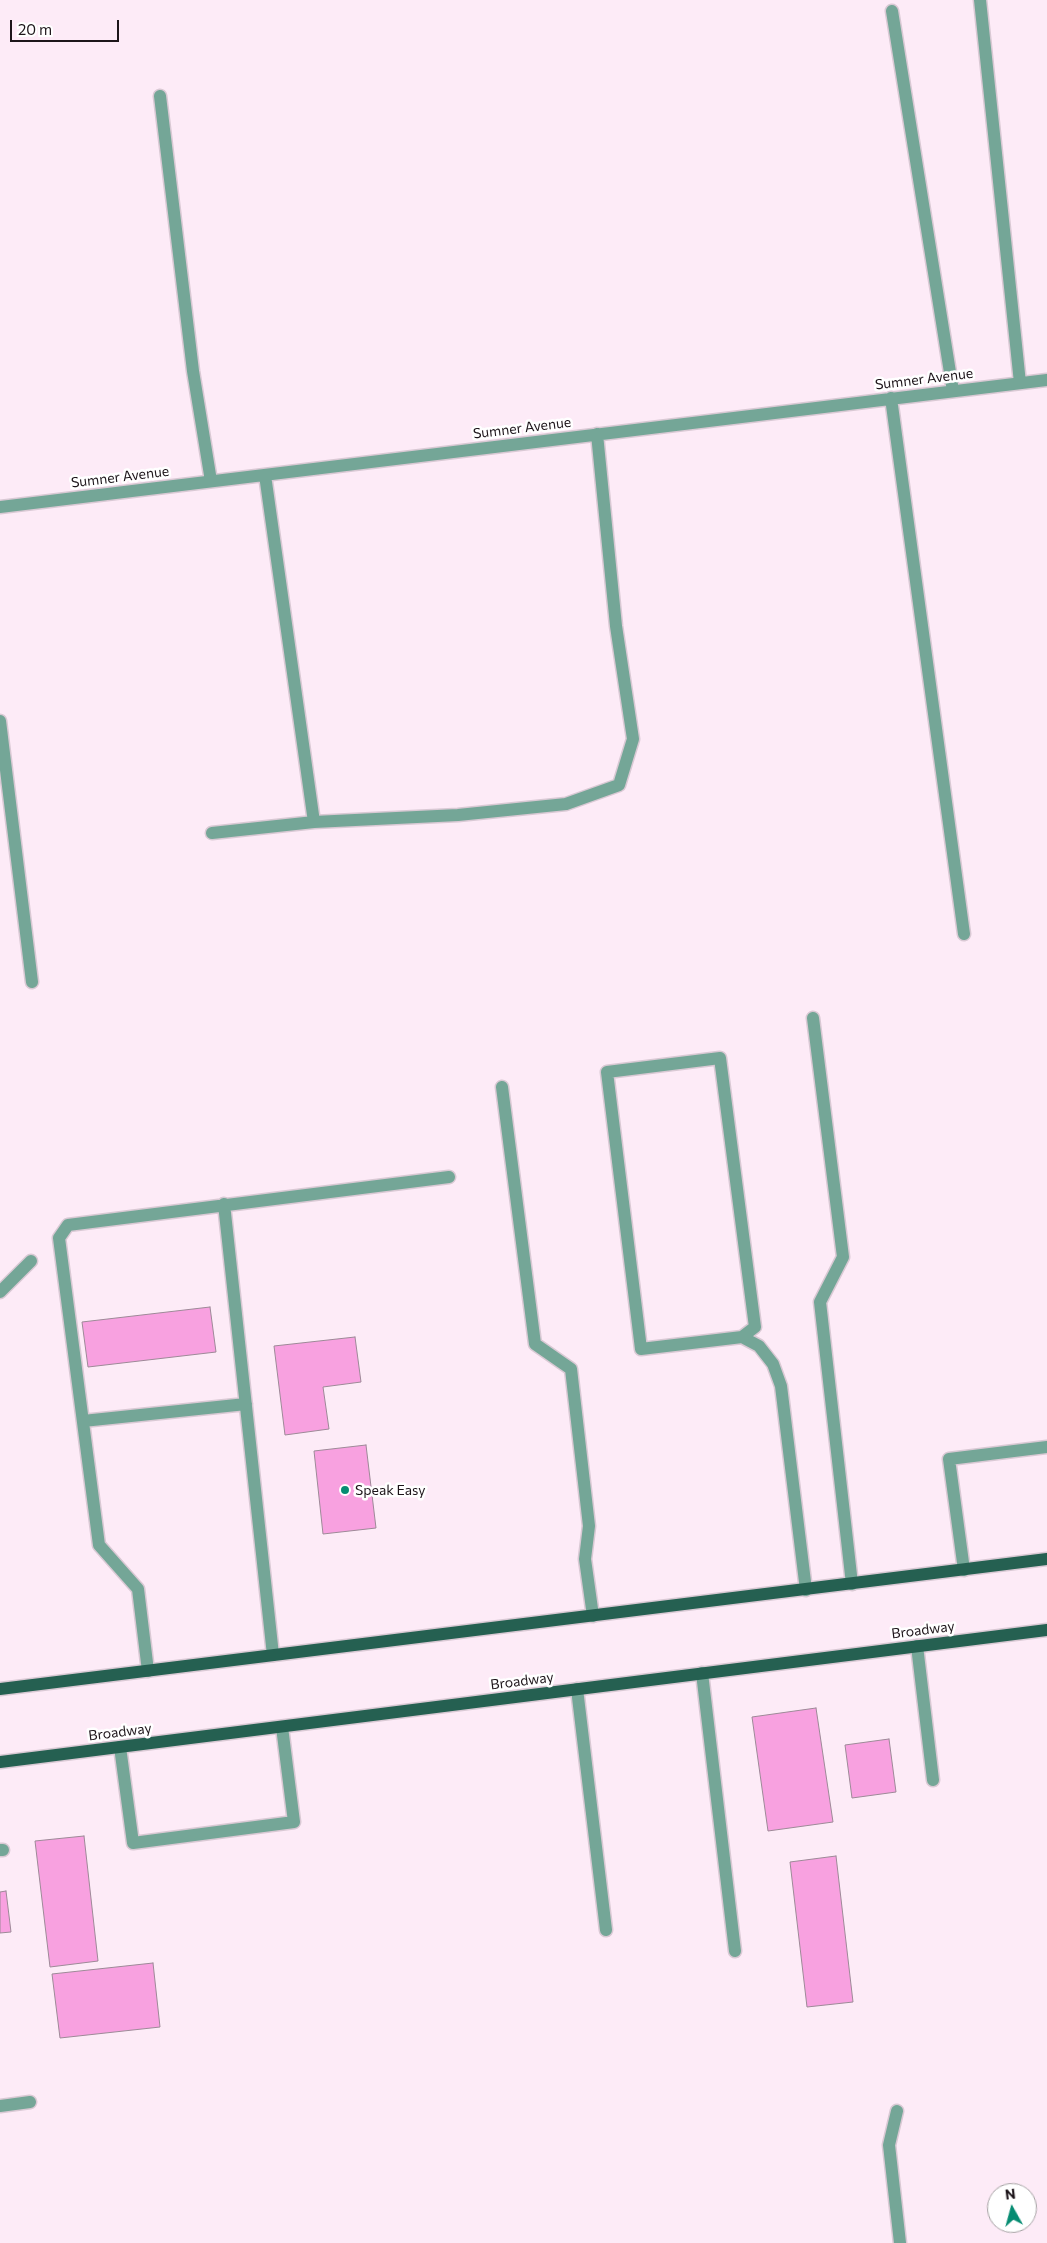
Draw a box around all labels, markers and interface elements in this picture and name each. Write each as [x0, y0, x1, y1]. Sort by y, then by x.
scale bar [12, 10, 121, 42]
text: 20 m [18, 20, 52, 38]
street label: Sumner Avenue [874, 365, 974, 393]
street label: Sumner Avenue [472, 414, 572, 442]
street label: Sumner Avenue [70, 463, 170, 491]
place label: Speak Easy [355, 1482, 426, 1498]
marker: Speak Easy [339, 1484, 351, 1496]
street label: Broadway [890, 1618, 956, 1642]
street label: Broadway [489, 1669, 555, 1693]
street label: Broadway [87, 1720, 153, 1744]
north arrow [987, 2183, 1037, 2233]
text: N [1004, 2185, 1016, 2203]

